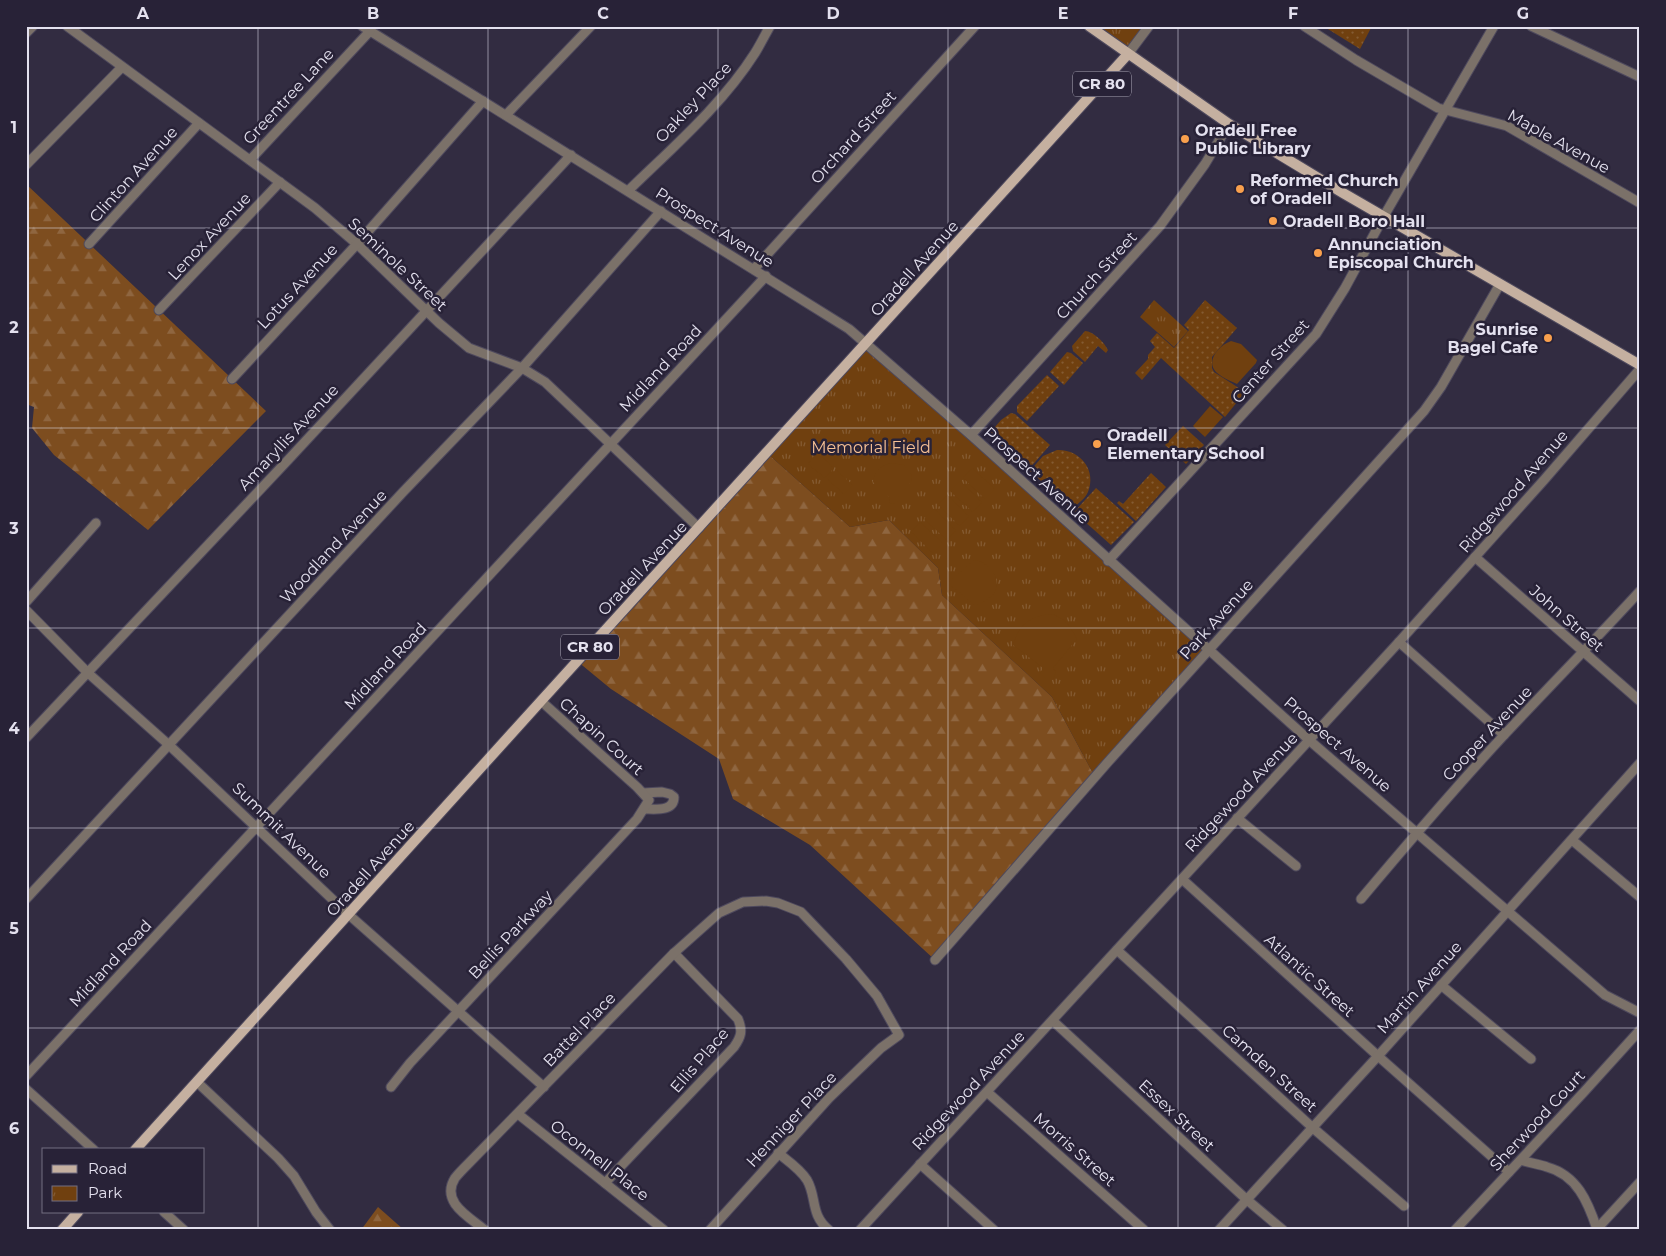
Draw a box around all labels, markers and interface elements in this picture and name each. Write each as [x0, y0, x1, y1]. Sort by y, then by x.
text: A [136, 4, 150, 23]
text: B [367, 4, 379, 23]
text: C [597, 4, 609, 23]
text: D [826, 4, 840, 23]
text: E [1058, 4, 1068, 23]
text: F [1288, 4, 1298, 23]
text: G [1517, 4, 1529, 23]
street label: Greentree Lane [239, 44, 338, 148]
street label: Oakley Place [651, 58, 735, 146]
road number: CR 80 [1073, 72, 1131, 96]
street label: Orchard Street [807, 87, 900, 188]
street label: Maple Avenue [1504, 105, 1613, 177]
text: 1 [11, 118, 17, 137]
place label: Oradell Free Public Library [1195, 121, 1311, 158]
street label: Clinton Avenue [85, 123, 181, 226]
marker: Oradell Free Public Library [1179, 133, 1191, 145]
place label: Reformed Church of Oradell [1250, 171, 1399, 208]
street label: Prospect Avenue [652, 183, 777, 271]
marker: Reformed Church of Oradell [1234, 183, 1246, 195]
street label: Lenox Avenue [164, 189, 255, 284]
place label: Oradell Boro Hall [1283, 212, 1425, 231]
street label: Seminole Street [344, 214, 451, 315]
marker: Oradell Boro Hall [1267, 215, 1279, 227]
street label: Oradell Avenue [866, 217, 962, 320]
street label: Church Street [1052, 227, 1141, 323]
place label: Annunciation Episcopal Church [1327, 235, 1474, 272]
street label: Lotus Avenue [253, 240, 341, 333]
marker: Annunciation Episcopal Church [1312, 247, 1324, 259]
street label: Center Street [1228, 315, 1313, 407]
text: 2 [9, 318, 19, 337]
place label: Sunrise Bagel Cafe [1448, 320, 1538, 357]
street label: Midland Road [615, 321, 705, 416]
marker: Sunrise Bagel Cafe [1542, 332, 1554, 344]
street label: Amaryllis Avenue [234, 380, 342, 494]
street label: Prospect Avenue [980, 423, 1094, 528]
place label: Oradell Elementary School [1107, 426, 1265, 463]
street label: Ridgewood Avenue [1455, 426, 1572, 557]
park label: Memorial Field [811, 438, 931, 457]
marker: Oradell Elementary School [1091, 438, 1103, 450]
street label: Woodland Avenue [276, 486, 391, 607]
street label: Oradell Avenue [594, 517, 691, 620]
text: 3 [8, 519, 19, 538]
street label: Park Avenue [1175, 575, 1257, 663]
street label: John Street [1525, 580, 1608, 656]
street label: Midland Road [340, 619, 430, 714]
road number: CR 80 [561, 634, 619, 660]
street label: Cooper Avenue [1439, 682, 1536, 785]
street label: Prospect Avenue [1280, 693, 1395, 796]
street label: Chapin Court [556, 694, 648, 779]
text: 4 [8, 719, 20, 738]
street label: Ridgewood Avenue [1181, 729, 1302, 856]
street label: Summit Avenue [228, 778, 335, 882]
street label: Oradell Avenue [322, 817, 418, 920]
street label: Bellis Parkway [464, 886, 557, 983]
street label: Midland Road [65, 916, 155, 1011]
text: 5 [9, 919, 19, 938]
street label: Atlantic Street [1261, 930, 1359, 1021]
street label: Martin Avenue [1373, 937, 1466, 1037]
street label: Battel Place [539, 988, 620, 1070]
street label: Camden Street [1218, 1021, 1322, 1116]
street label: Ellis Place [666, 1024, 733, 1097]
street label: Ridgewood Avenue [908, 1027, 1029, 1154]
street label: Sherwood Court [1486, 1066, 1589, 1175]
street label: Henniger Place [742, 1068, 840, 1171]
street label: Essex Street [1135, 1075, 1219, 1156]
street label: Morris Street [1030, 1109, 1120, 1191]
street label: Oconnell Place [546, 1116, 653, 1205]
text: 6 [9, 1119, 19, 1138]
legend [42, 1148, 205, 1214]
text: Road [88, 1159, 127, 1178]
text: Park [88, 1183, 122, 1202]

